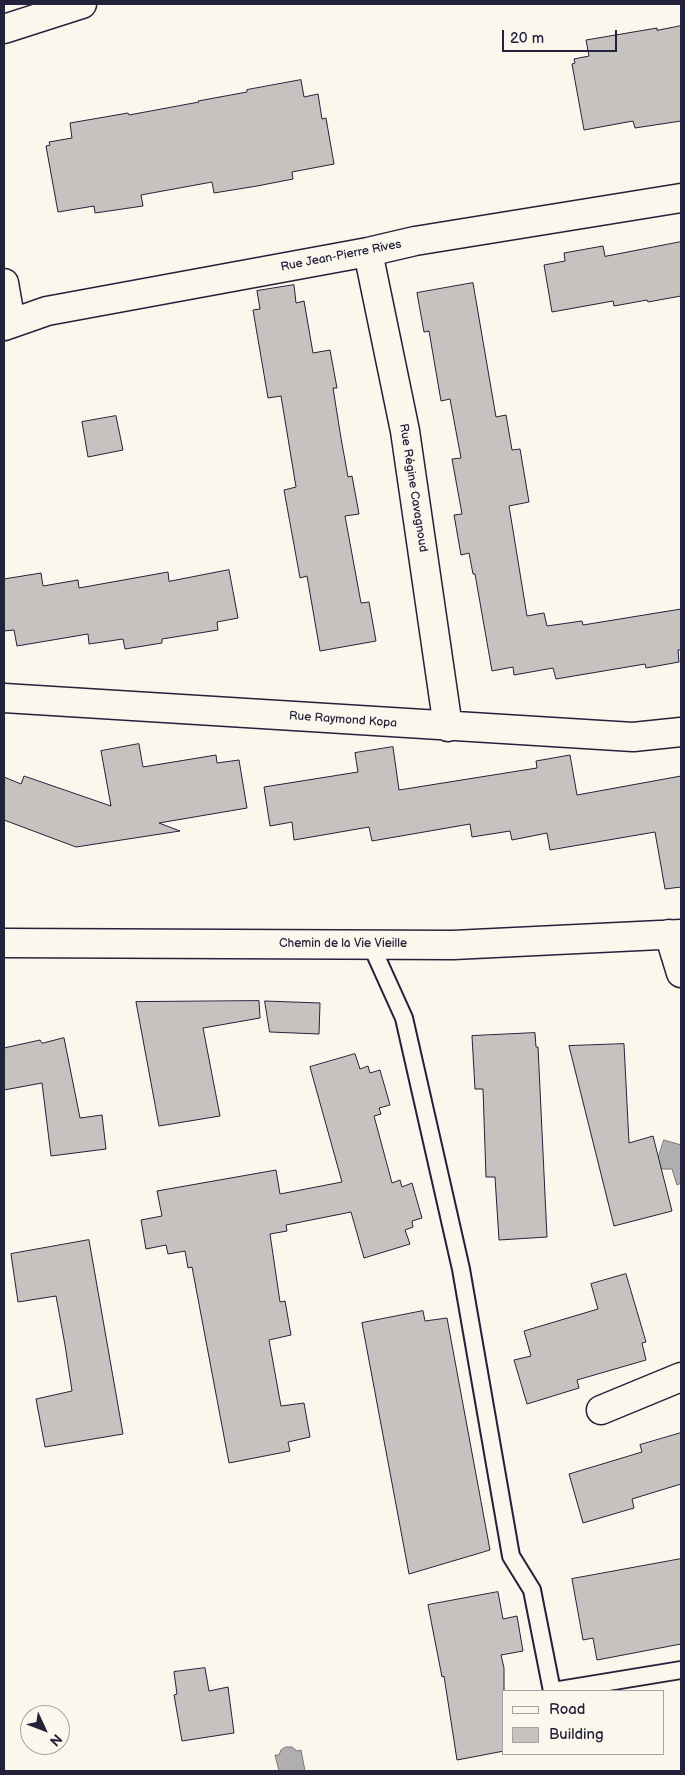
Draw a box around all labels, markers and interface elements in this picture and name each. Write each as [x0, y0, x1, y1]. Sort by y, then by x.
scale bar [505, 20, 620, 52]
text: 20 m [510, 29, 544, 48]
street label: Rue Jean-Pierre Rives [279, 237, 403, 275]
street label: Rue Régine Cavagnoud [396, 423, 430, 553]
street label: Rue Raymond Kopa [289, 709, 397, 731]
street label: Chemin de la Vie Vieille [279, 937, 407, 951]
legend [502, 1690, 665, 1755]
text: Road [549, 1700, 585, 1719]
north arrow [20, 1705, 70, 1755]
text: Building [549, 1725, 604, 1744]
text: N [46, 1730, 65, 1750]

